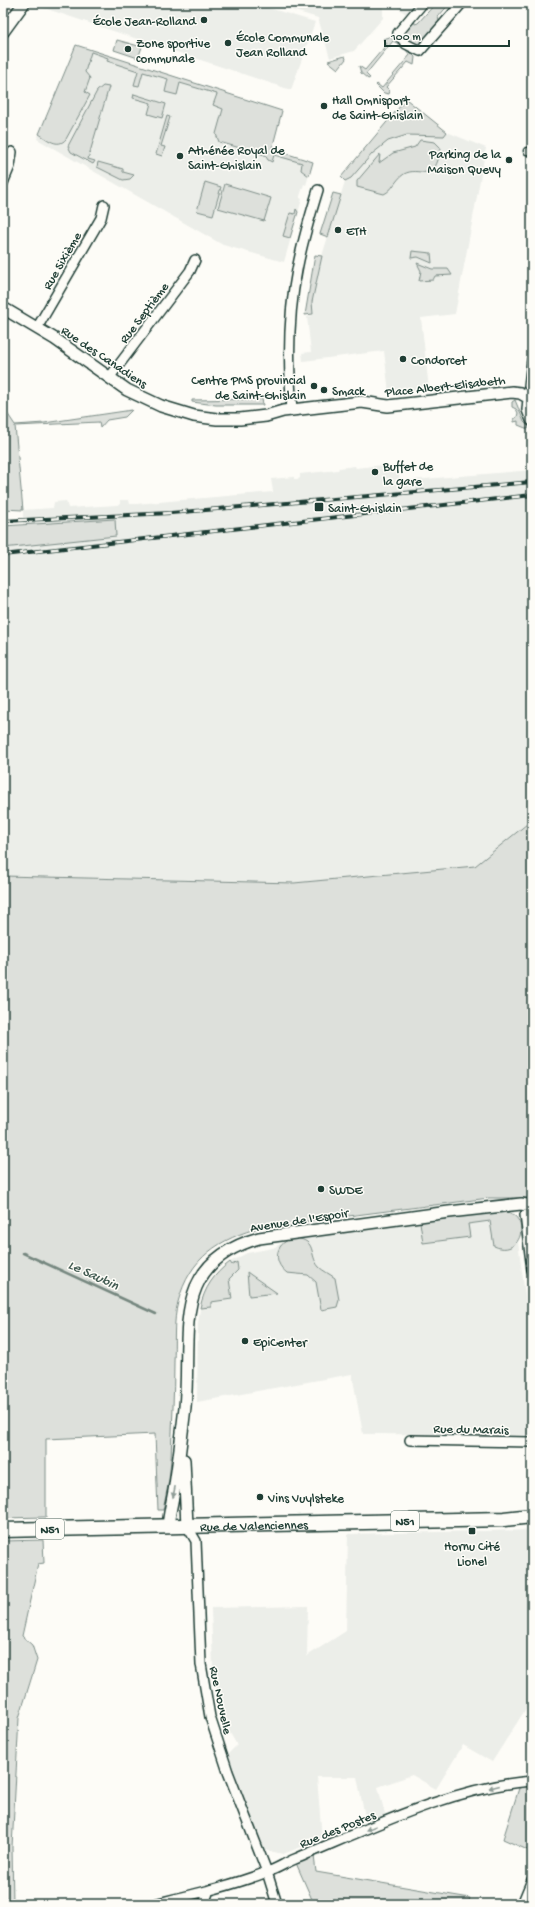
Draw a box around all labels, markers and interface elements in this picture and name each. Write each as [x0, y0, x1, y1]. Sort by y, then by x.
place label: École Jean-Rolland [93, 14, 197, 30]
marker: École Jean-Rolland [199, 15, 209, 25]
scale bar [385, 22, 509, 48]
place label: École Communale Jean Rolland [236, 30, 330, 61]
text: 100 m [390, 31, 421, 45]
place label: Zone sportive communale [136, 37, 211, 67]
marker: École Communale Jean Rolland [223, 38, 233, 48]
marker: Zone sportive communale [123, 44, 133, 54]
place label: Hall Omnisport de Saint-Ghislain [332, 94, 424, 124]
marker: Hall Omnisport de Saint-Ghislain [319, 101, 329, 111]
place label: Athénée Royal de Saint-Ghislain [188, 144, 285, 174]
place label: Parking de la Maison Quevy [427, 148, 502, 178]
marker: Athénée Royal de Saint-Ghislain [175, 151, 185, 161]
marker: Parking de la Maison Quevy [504, 155, 514, 165]
marker: ETH [333, 225, 343, 235]
place label: ETH [346, 225, 367, 240]
street label: Rue Sixième [41, 230, 86, 293]
street label: Rue Septième [117, 280, 173, 347]
street label: Rue des Canadiens [58, 324, 151, 393]
marker: Condorcet [398, 354, 408, 364]
place label: Condorcet [411, 354, 468, 369]
place label: Centre PMS provincial de Saint-Ghislain [191, 374, 307, 404]
street label: Place Albert-Elisabeth [383, 374, 506, 401]
marker: Centre PMS provincial de Saint-Ghislain [309, 381, 319, 391]
marker: Smack [319, 385, 329, 395]
place label: Smack [332, 385, 366, 400]
place label: Buffet de la gare [382, 460, 433, 490]
marker: Buffet de la gare [370, 467, 380, 477]
marker: Saint-Ghislain [313, 501, 325, 513]
place label: Saint-Ghislain [328, 502, 402, 517]
marker: SWDE [316, 1184, 326, 1194]
place label: SWDE [329, 1184, 364, 1199]
street label: Avenue de l'Espoir [249, 1206, 351, 1237]
water label: Le Saubin [65, 1257, 121, 1295]
marker: EpiCenter [240, 1336, 250, 1346]
place label: EpiCenter [253, 1336, 308, 1351]
street label: Rue du Marais [433, 1422, 510, 1439]
one-way arrow [170, 1486, 176, 1498]
marker: Vins Vuylsteke [255, 1492, 265, 1502]
place label: Vins Vuylsteke [267, 1492, 344, 1507]
road number: N51 [391, 1511, 419, 1531]
street label: Rue de Valenciennes [200, 1518, 309, 1536]
road number: N51 [36, 1519, 64, 1539]
marker: Hornu Cité Lionel [467, 1526, 477, 1536]
place label: Hornu Cité Lionel [444, 1540, 500, 1570]
street label: Rue Nouvelle [205, 1665, 234, 1736]
one-way arrow [487, 1784, 499, 1790]
street label: Rue des Postes [298, 1808, 379, 1852]
one-way arrow [364, 1826, 376, 1832]

